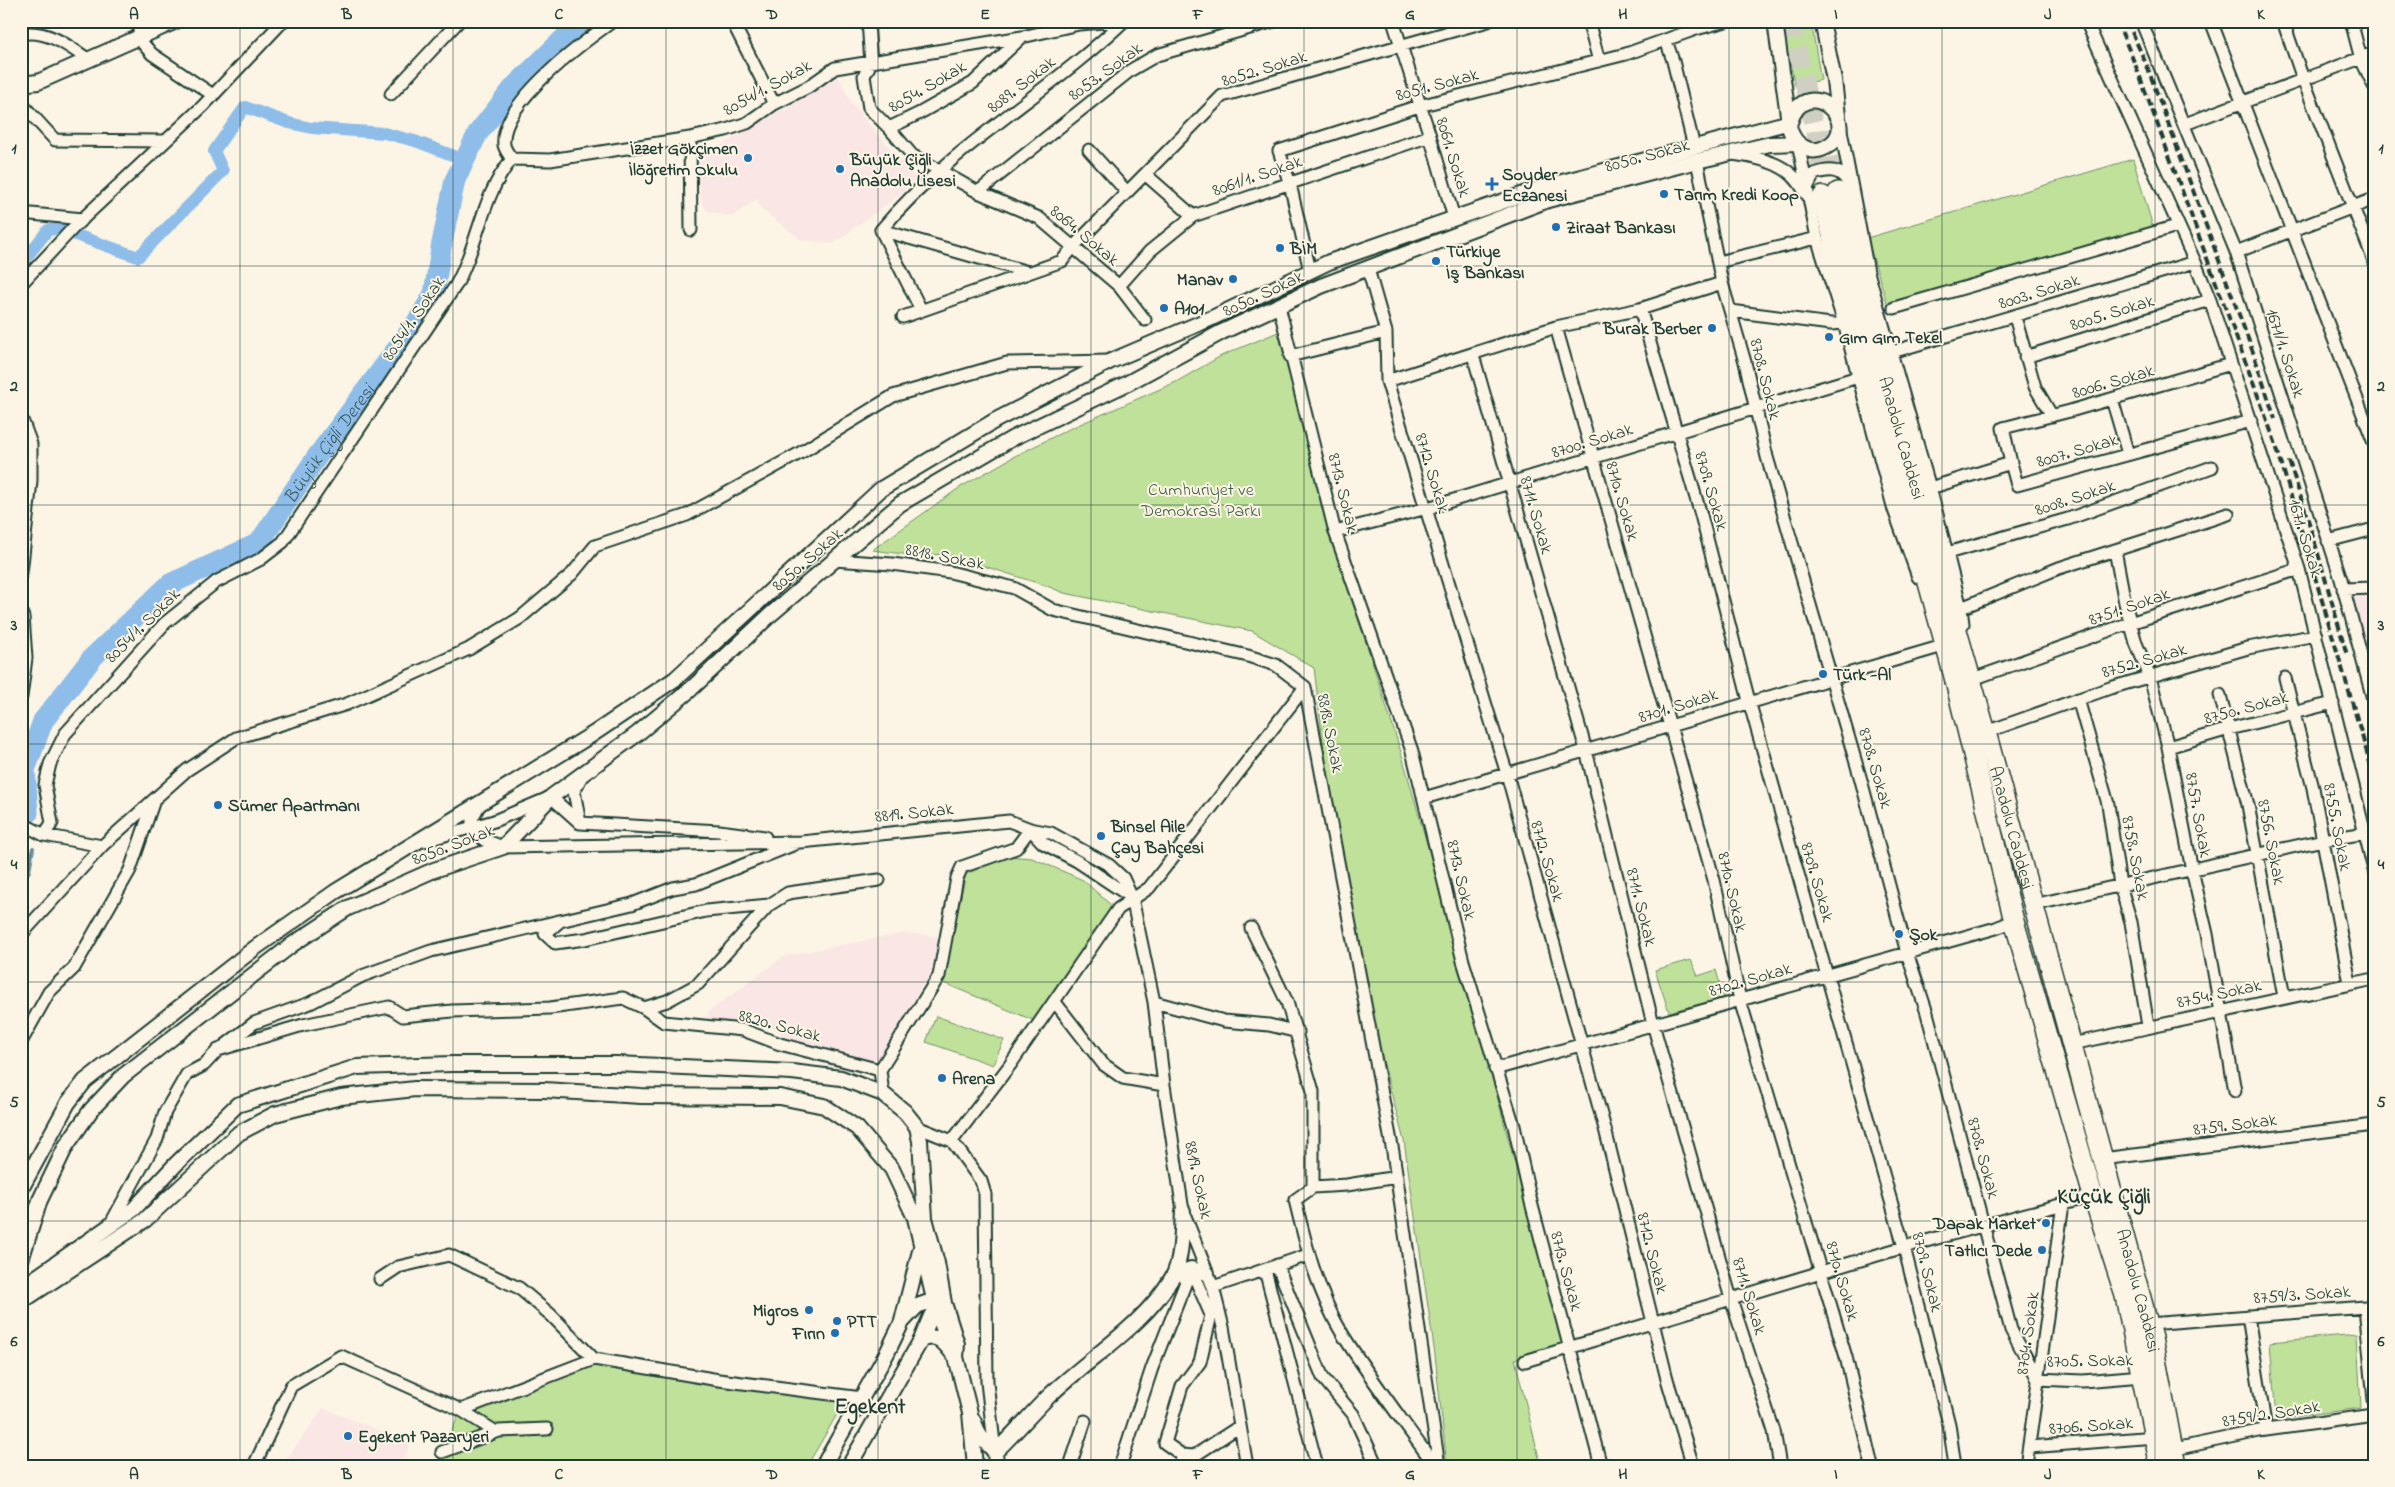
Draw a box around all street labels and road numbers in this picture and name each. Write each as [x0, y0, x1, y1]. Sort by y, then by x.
street label: 8053. Sokak [1064, 37, 1149, 108]
street label: 8052. Sokak [1219, 45, 1310, 95]
street label: 8089. Sokak [982, 50, 1062, 121]
street label: 8054/1. Sokak [719, 54, 817, 124]
street label: 8054. Sokak [884, 55, 972, 121]
street label: 8051. Sokak [1393, 62, 1482, 109]
street label: 8061. Sokak [1428, 114, 1477, 201]
street label: 8050. Sokak [1602, 133, 1693, 181]
street label: 8061/1. Sokak [1209, 149, 1306, 204]
street label: 8064. Sokak [1043, 200, 1124, 274]
street label: 8050. Sokak [1219, 265, 1309, 325]
street label: 8003. Sokak [1996, 268, 2084, 318]
street label: 8054/1. Sokak [377, 271, 453, 367]
street label: 8005. Sokak [2067, 289, 2158, 339]
street label: 1671/1. Sokak [2258, 306, 2311, 402]
street label: 8708. Sokak [1741, 336, 1787, 423]
street label: 8006. Sokak [2069, 359, 2158, 407]
street label: Anadolu Caddesi [1870, 374, 1930, 503]
street label: 8700. Sokak [1549, 417, 1637, 467]
street label: 8007. Sokak [2034, 428, 2121, 476]
street label: 8712. Sokak [1407, 430, 1456, 517]
street label: 8709. Sokak [1686, 449, 1734, 534]
street label: 8713. Sokak [1320, 451, 1365, 536]
street label: 8710. Sokak [1597, 459, 1645, 545]
street label: 8711. Sokak [1512, 474, 1559, 558]
street label: 8008. Sokak [2032, 474, 2119, 524]
street label: 1671. Sokak [2280, 496, 2328, 581]
street label: 8050. Sokak [767, 522, 850, 599]
street label: 8818. Sokak [903, 538, 986, 578]
street label: 8751. Sokak [2086, 582, 2174, 634]
street label: 8054/1. Sokak [100, 583, 187, 670]
street label: 8752. Sokak [2099, 637, 2190, 686]
street label: 8701. Sokak [1636, 683, 1722, 731]
street label: 8750. Sokak [2201, 685, 2292, 733]
street label: 8818. Sokak [1309, 692, 1349, 775]
street label: 8708. Sokak [1850, 725, 1898, 812]
street label: Anadolu Caddesi [1981, 763, 2040, 893]
street label: 8757. Sokak [2177, 771, 2217, 860]
street label: 8755. Sokak [2315, 781, 2357, 874]
street label: 8819. Sokak [874, 797, 955, 831]
street label: 8756. Sokak [2249, 797, 2291, 887]
street label: 8758. Sokak [2113, 814, 2155, 903]
street label: 8050. Sokak [409, 818, 499, 874]
street label: 8712. Sokak [1522, 818, 1570, 905]
street label: 8713. Sokak [1438, 838, 1482, 923]
street label: 8709. Sokak [1792, 840, 1840, 925]
street label: 8710. Sokak [1709, 850, 1753, 935]
street label: 8711. Sokak [1618, 866, 1662, 949]
street label: 8702. Sokak [1706, 957, 1795, 1005]
street label: 8754. Sokak [2175, 973, 2264, 1017]
street label: 8820. Sokak [735, 1003, 824, 1050]
street label: 8759. Sokak [2192, 1108, 2279, 1144]
street label: 8708. Sokak [1959, 1115, 2005, 1202]
street label: 8819. Sokak [1176, 1139, 1218, 1222]
street label: 8712. Sokak [1628, 1210, 1674, 1297]
street label: Anadolu Caddesi [2108, 1226, 2165, 1355]
street label: 8713. Sokak [1542, 1229, 1588, 1314]
street label: 8709. Sokak [1904, 1230, 1949, 1315]
street label: 8710. Sokak [1817, 1239, 1865, 1325]
street label: 8711. Sokak [1724, 1255, 1772, 1339]
street label: 8759/3. Sokak [2253, 1280, 2352, 1312]
street label: 8704. Sokak [2010, 1290, 2048, 1376]
street label: 8705. Sokak [2047, 1348, 2134, 1376]
street label: 8759/2. Sokak [2221, 1394, 2322, 1436]
street label: 8706. Sokak [2048, 1411, 2134, 1443]

